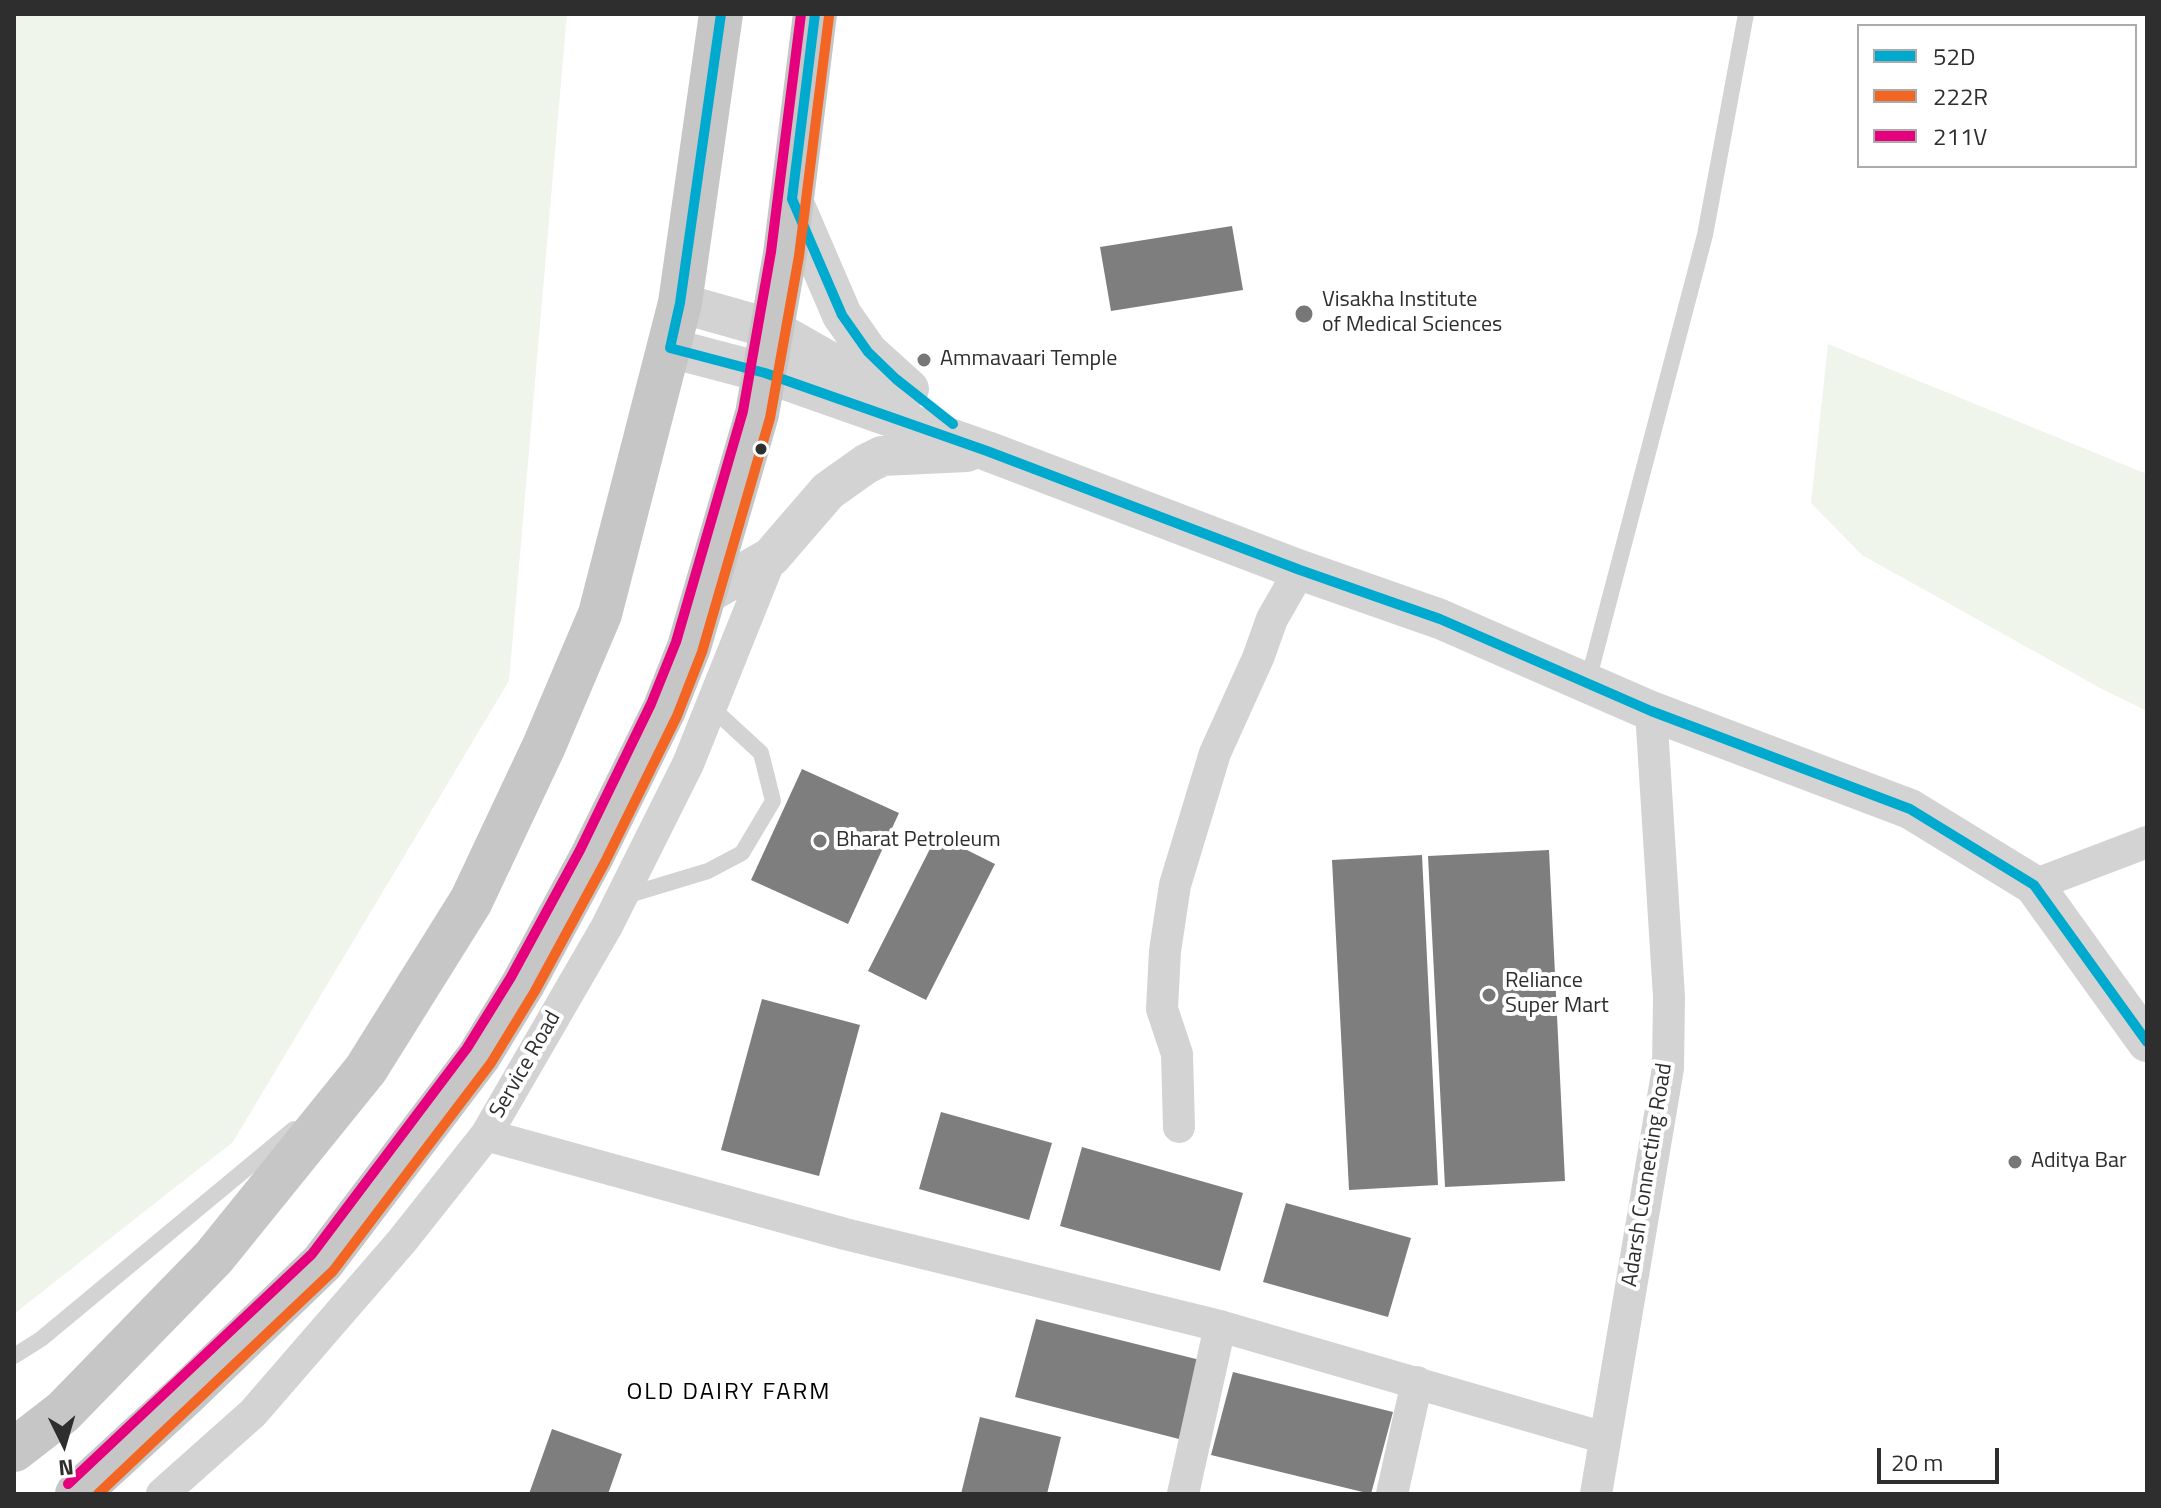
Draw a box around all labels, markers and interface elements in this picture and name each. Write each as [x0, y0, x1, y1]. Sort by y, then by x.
legend [1857, 24, 2137, 168]
text: 52D [1933, 38, 1975, 74]
text: 222R [1933, 78, 1988, 114]
text: 211V [1933, 118, 1987, 154]
place label: Visakha Institute of Medical Sciences [1322, 288, 1502, 340]
marker: Visakha Institute of Medical Sciences [1293, 303, 1315, 325]
place label: Ammavaari Temple [940, 347, 1117, 373]
marker: Ammavaari Temple [915, 351, 933, 369]
unlabelled marker [753, 441, 769, 457]
place label: Bharat Petroleum [836, 828, 1001, 854]
marker: Bharat Petroleum [811, 832, 829, 850]
place label: Reliance Super Mart [1505, 969, 1609, 1020]
marker: Reliance Super Mart [1480, 986, 1498, 1004]
street label: Service Road [485, 1007, 567, 1123]
street label: Adarsh Connecting Road [1617, 1061, 1679, 1289]
place label: Aditya Bar [2031, 1149, 2127, 1175]
marker: Aditya Bar [2006, 1153, 2024, 1171]
district label: OLD DAIRY FARM [627, 1379, 831, 1407]
north arrow [24, 1404, 104, 1484]
scale bar [1881, 1432, 2003, 1482]
text: 20 m [1891, 1444, 1943, 1480]
text: N [57, 1450, 75, 1486]

